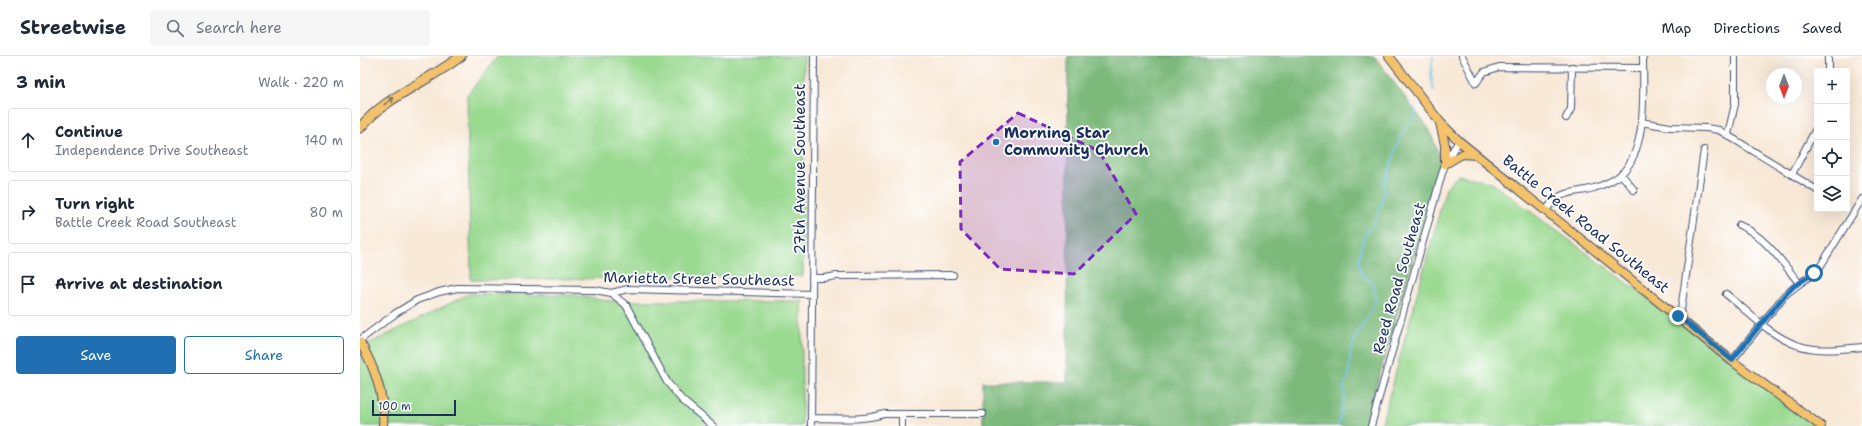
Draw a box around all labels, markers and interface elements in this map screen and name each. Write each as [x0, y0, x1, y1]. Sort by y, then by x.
search box [150, 10, 430, 46]
text: Streetwise [20, 15, 126, 40]
icon: search [164, 17, 186, 39]
text: Search here [196, 18, 282, 38]
text: Map [1662, 19, 1692, 37]
text: Directions [1714, 19, 1780, 37]
text: Saved [1802, 19, 1842, 37]
north arrow [1766, 68, 1802, 104]
map controls [1814, 68, 1850, 212]
button: + [1814, 68, 1850, 104]
text: 3 min [16, 71, 66, 93]
text: Walk · 220 m [258, 74, 344, 91]
street label: 27th Avenue Southeast [790, 83, 810, 255]
one-way arrow [383, 97, 394, 105]
button: − [1814, 104, 1850, 140]
text: Continue [55, 122, 123, 142]
place label: Morning Star Community Church [1004, 123, 1148, 160]
icon: ahead [17, 129, 39, 151]
text: 140 m [304, 132, 343, 149]
marker: Morning Star Community Church [991, 137, 1001, 147]
button: locate [1814, 140, 1850, 176]
text: Independence Drive Southeast [55, 142, 248, 159]
street label: Battle Creek Road Southeast [1498, 150, 1674, 298]
button: layers [1814, 176, 1850, 212]
text: Turn right [55, 194, 135, 214]
street label: Reed Road Southeast [1368, 200, 1430, 356]
icon: right [17, 201, 39, 223]
text: 80 m [309, 204, 343, 221]
text: Battle Creek Road Southeast [55, 214, 236, 231]
route start [1805, 264, 1823, 282]
street label: Marietta Street Southeast [603, 267, 795, 291]
icon: arrive [17, 273, 39, 295]
text: Arrive at destination [55, 274, 223, 294]
route end [1669, 307, 1687, 325]
button: Save [16, 336, 176, 374]
button: Share [184, 336, 344, 374]
scale bar [372, 398, 456, 417]
text: 100 m [378, 399, 411, 414]

